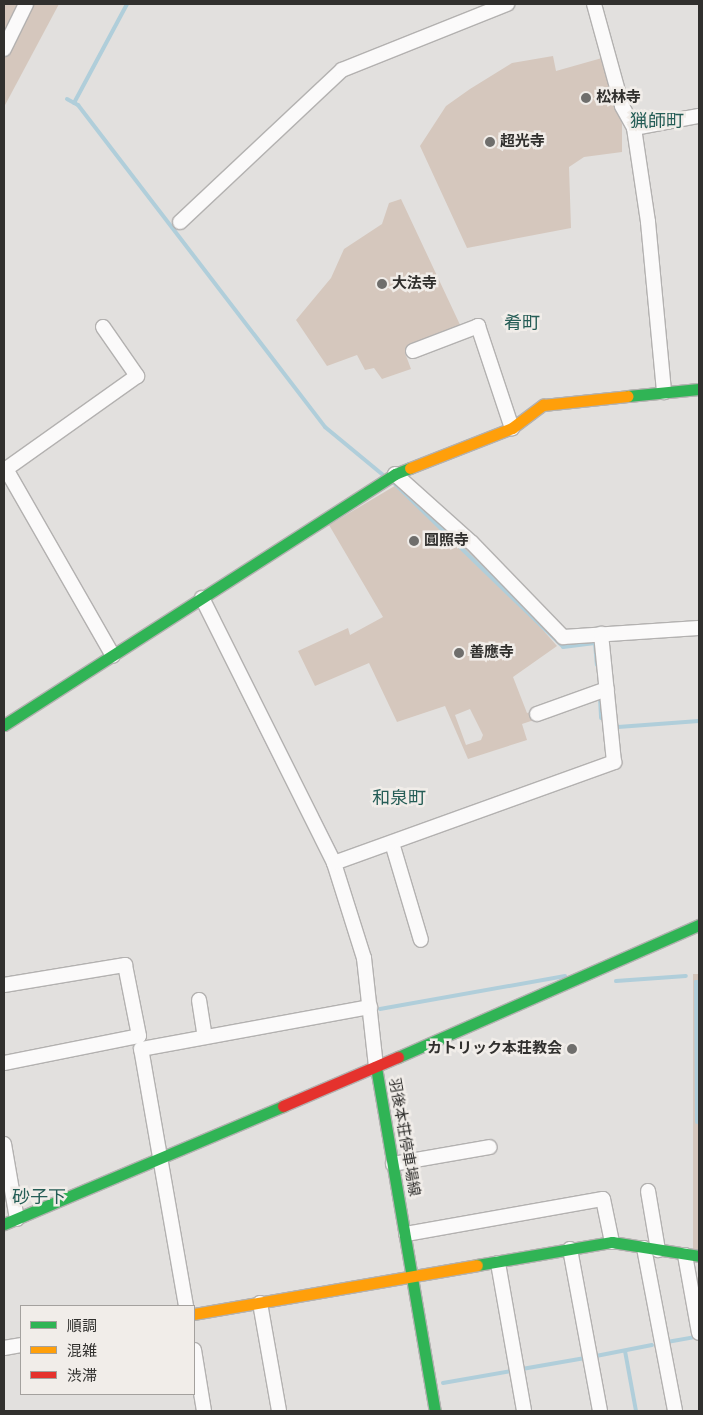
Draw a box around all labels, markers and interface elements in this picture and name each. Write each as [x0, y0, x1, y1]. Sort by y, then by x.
place label: 松林寺 [596, 89, 641, 107]
marker: 松林寺 [580, 92, 592, 104]
district label: 猟師町 [630, 110, 684, 132]
place label: 超光寺 [500, 133, 545, 151]
marker: 超光寺 [484, 136, 496, 148]
place label: 大法寺 [392, 275, 437, 293]
marker: 大法寺 [376, 278, 388, 290]
district label: 肴町 [504, 312, 540, 334]
place label: 圓照寺 [424, 532, 469, 550]
marker: 圓照寺 [408, 535, 420, 547]
place label: 善應寺 [469, 644, 514, 662]
marker: 善應寺 [453, 647, 465, 659]
district label: 和泉町 [372, 787, 426, 809]
place label: カトリック本荘教会 [427, 1040, 562, 1058]
marker: カトリック本荘教会 [566, 1043, 578, 1055]
street label: 羽後本荘停車場線 [385, 1076, 423, 1198]
district label: 砂子下 [12, 1186, 66, 1208]
legend [20, 1305, 195, 1395]
text: 順調 [67, 1317, 97, 1335]
text: 混雑 [67, 1342, 97, 1360]
text: 渋滞 [67, 1367, 97, 1385]

